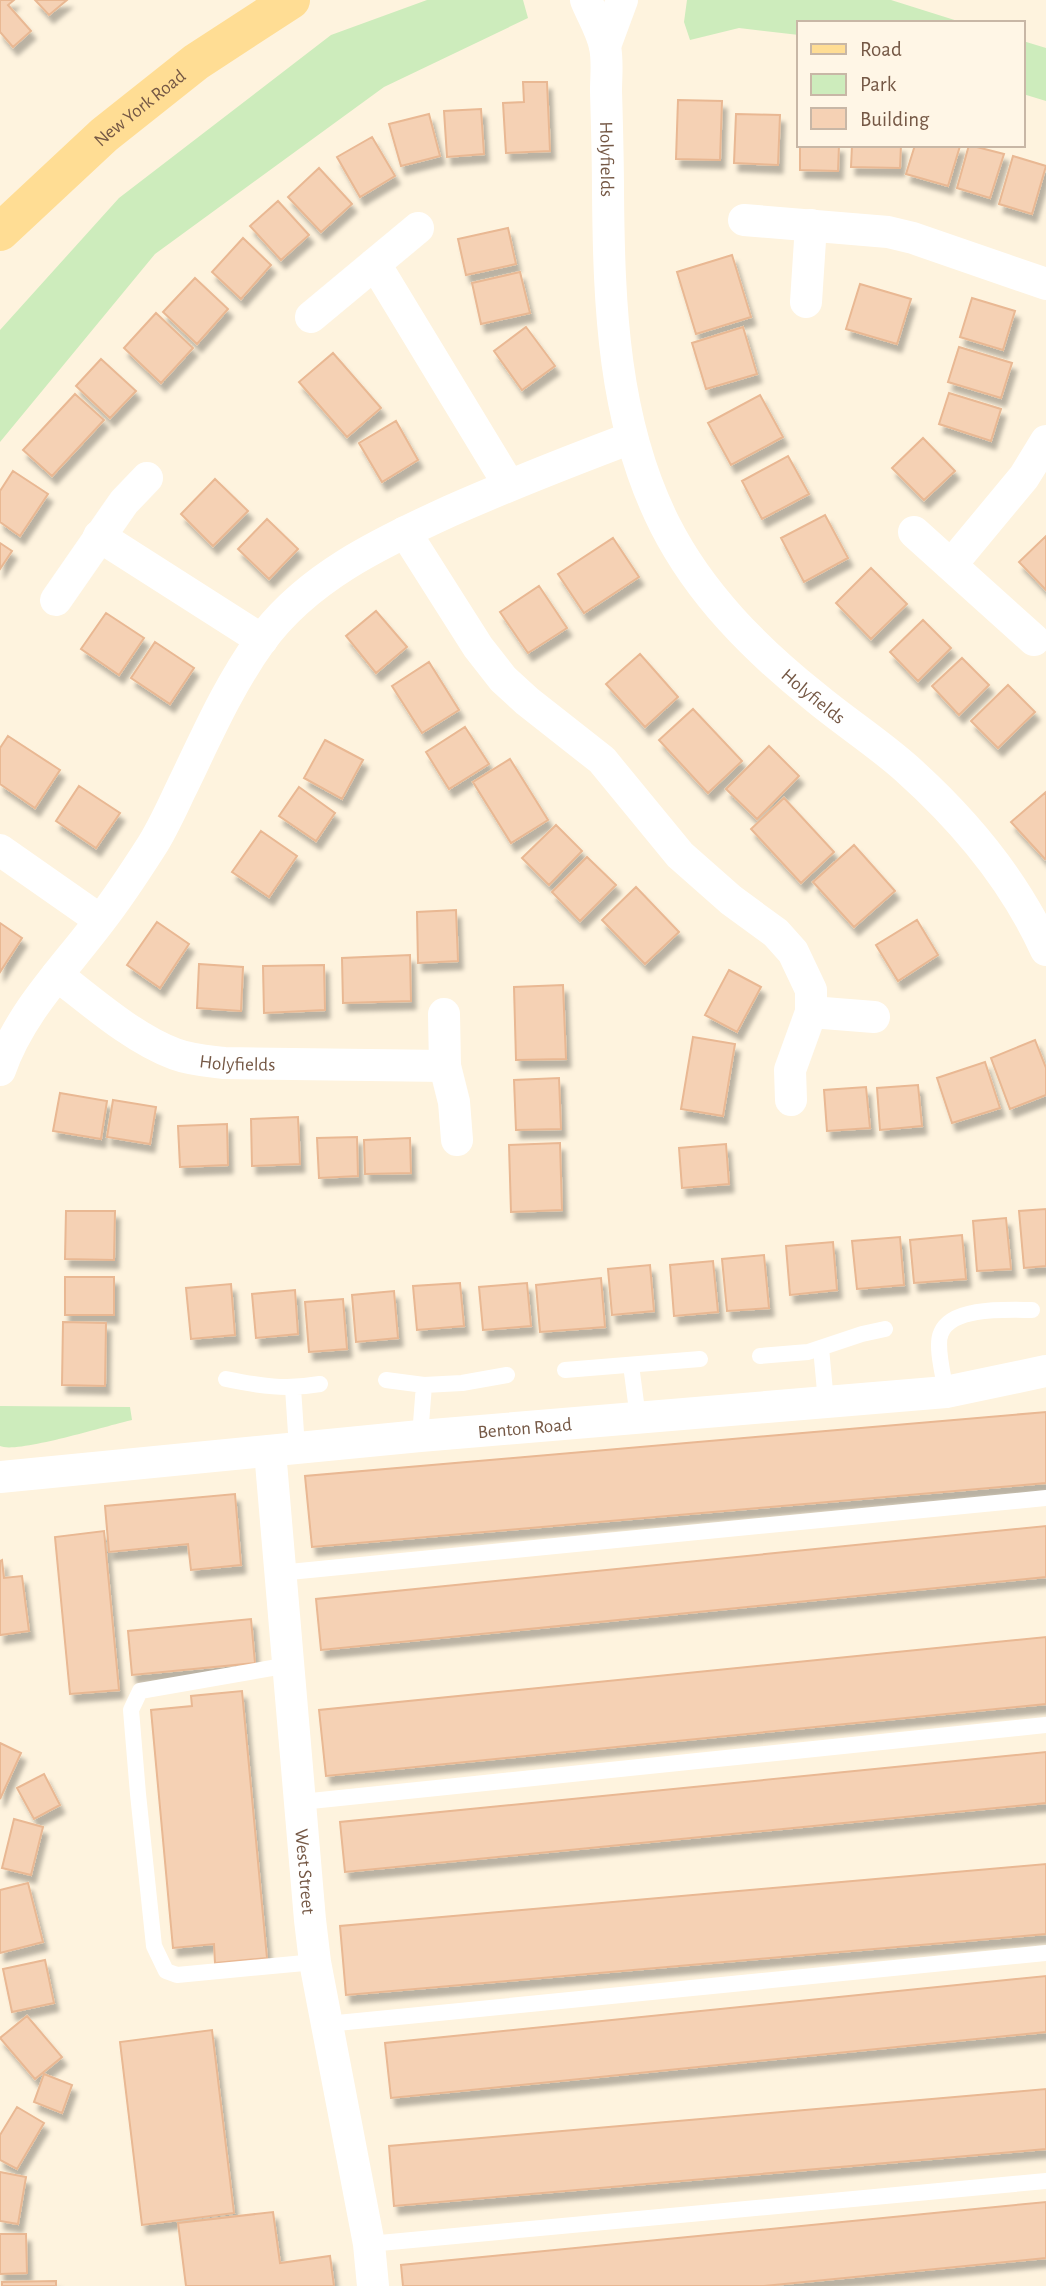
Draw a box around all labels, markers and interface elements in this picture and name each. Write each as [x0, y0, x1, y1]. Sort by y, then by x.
legend [797, 21, 1025, 147]
text: Road [860, 39, 902, 60]
street label: New York Road [91, 66, 190, 150]
text: Park [860, 74, 897, 95]
text: Building [860, 109, 930, 130]
street label: Holyfields [596, 121, 616, 197]
street label: Holyfields [777, 666, 848, 728]
street label: Holyfields [198, 1052, 275, 1075]
street label: Benton Road [477, 1415, 573, 1442]
street label: West Street [291, 1828, 317, 1915]

